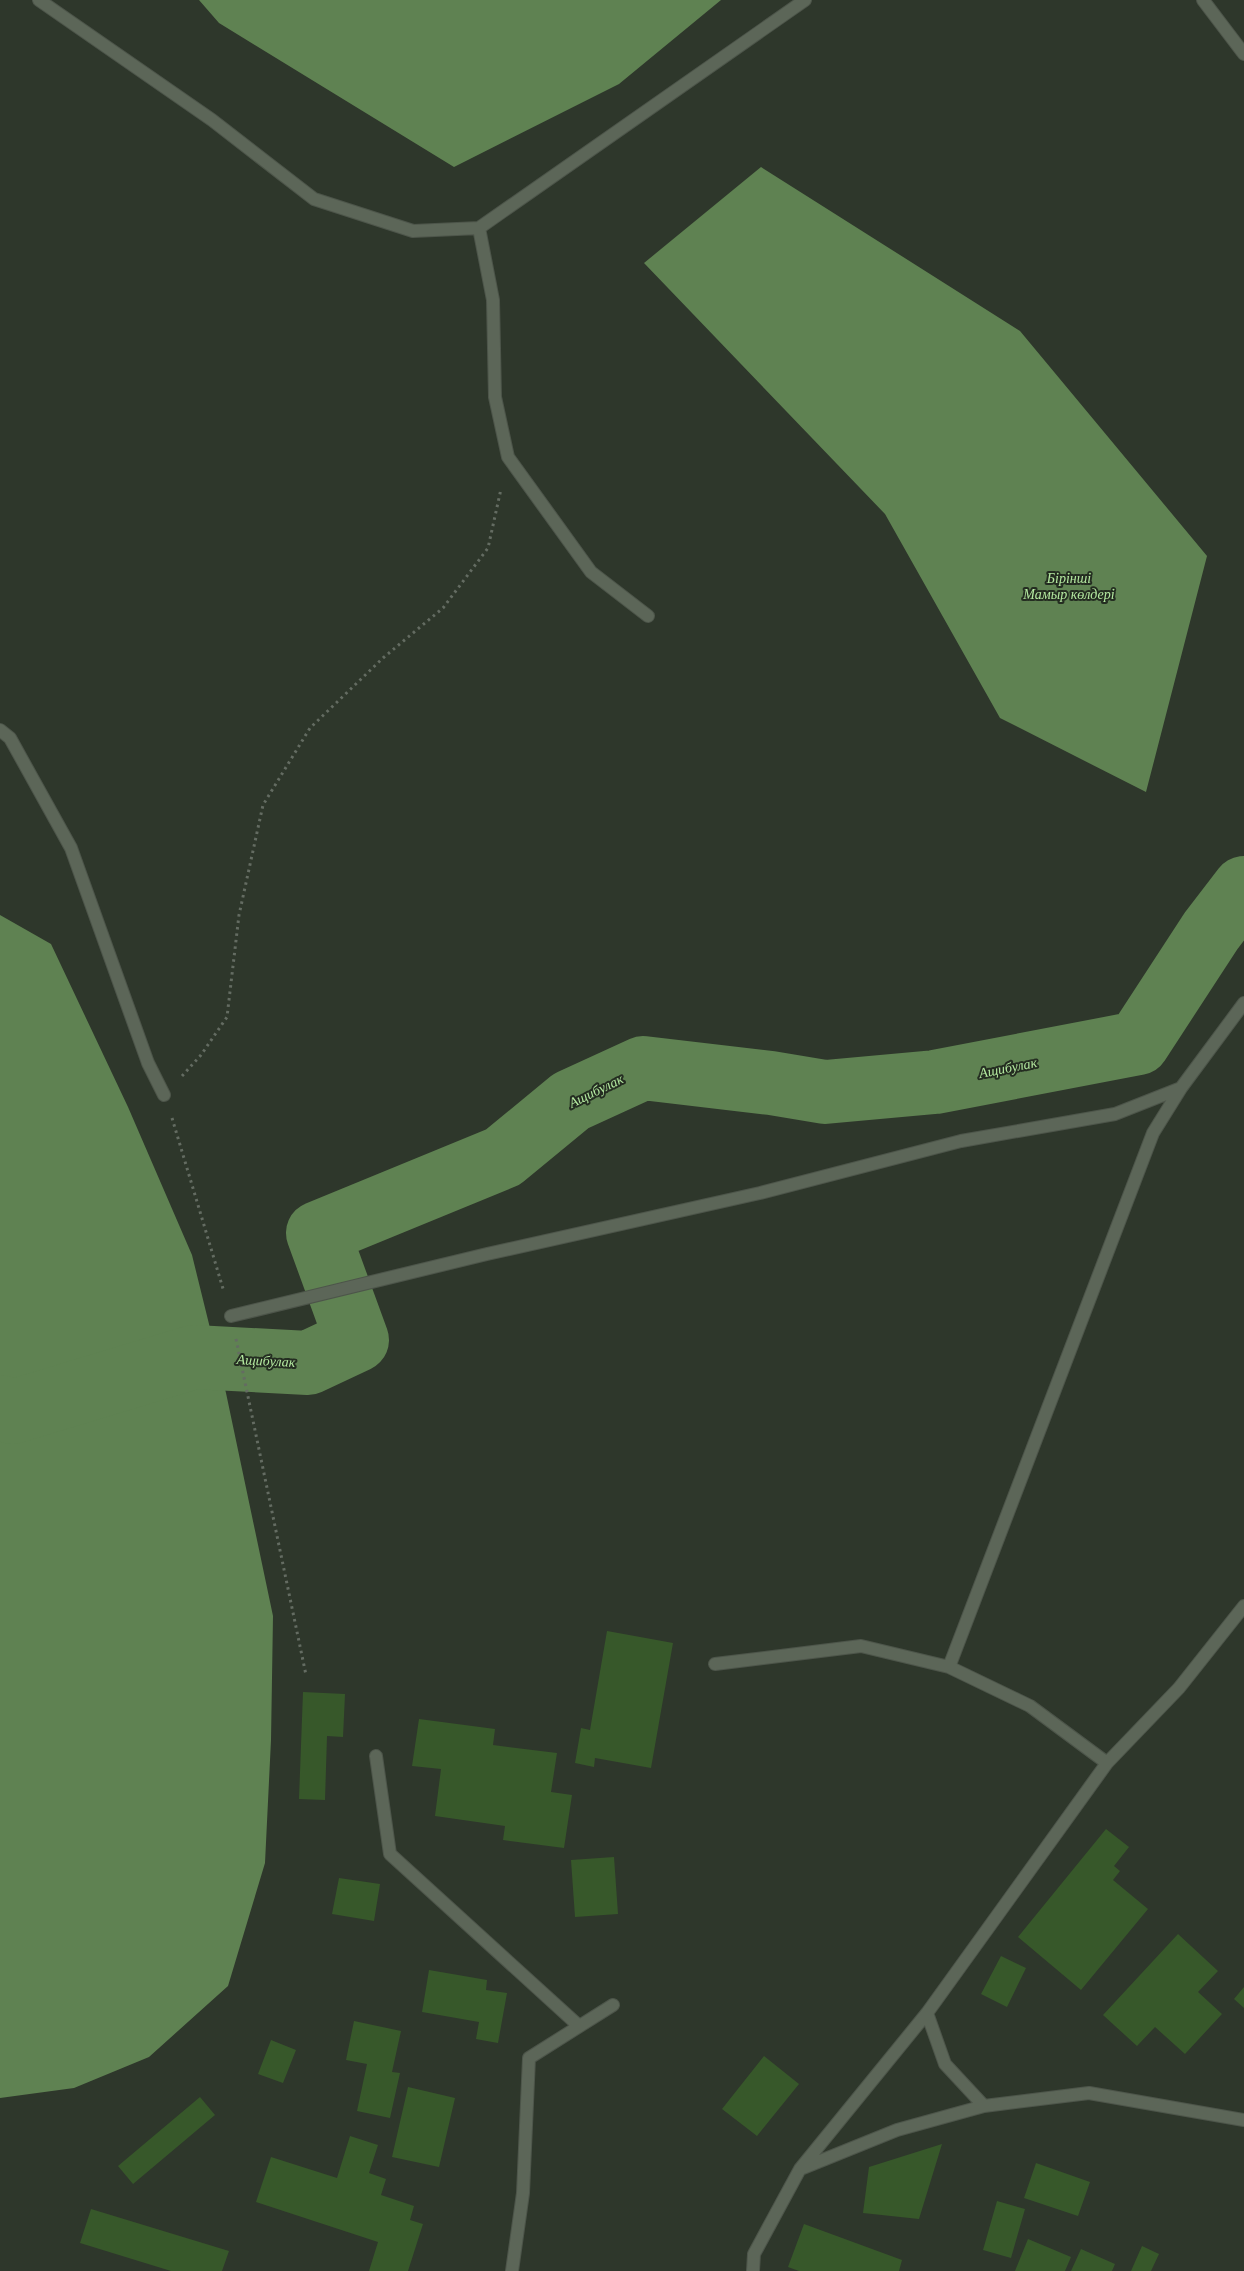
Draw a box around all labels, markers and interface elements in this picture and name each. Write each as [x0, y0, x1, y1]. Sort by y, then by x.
water label: Бірінші Мамыр көлдері [1022, 571, 1115, 602]
water label: Ащибулак [977, 1055, 1039, 1081]
water label: Ащибулак [565, 1071, 626, 1111]
water label: Ащибулак [235, 1352, 296, 1370]

